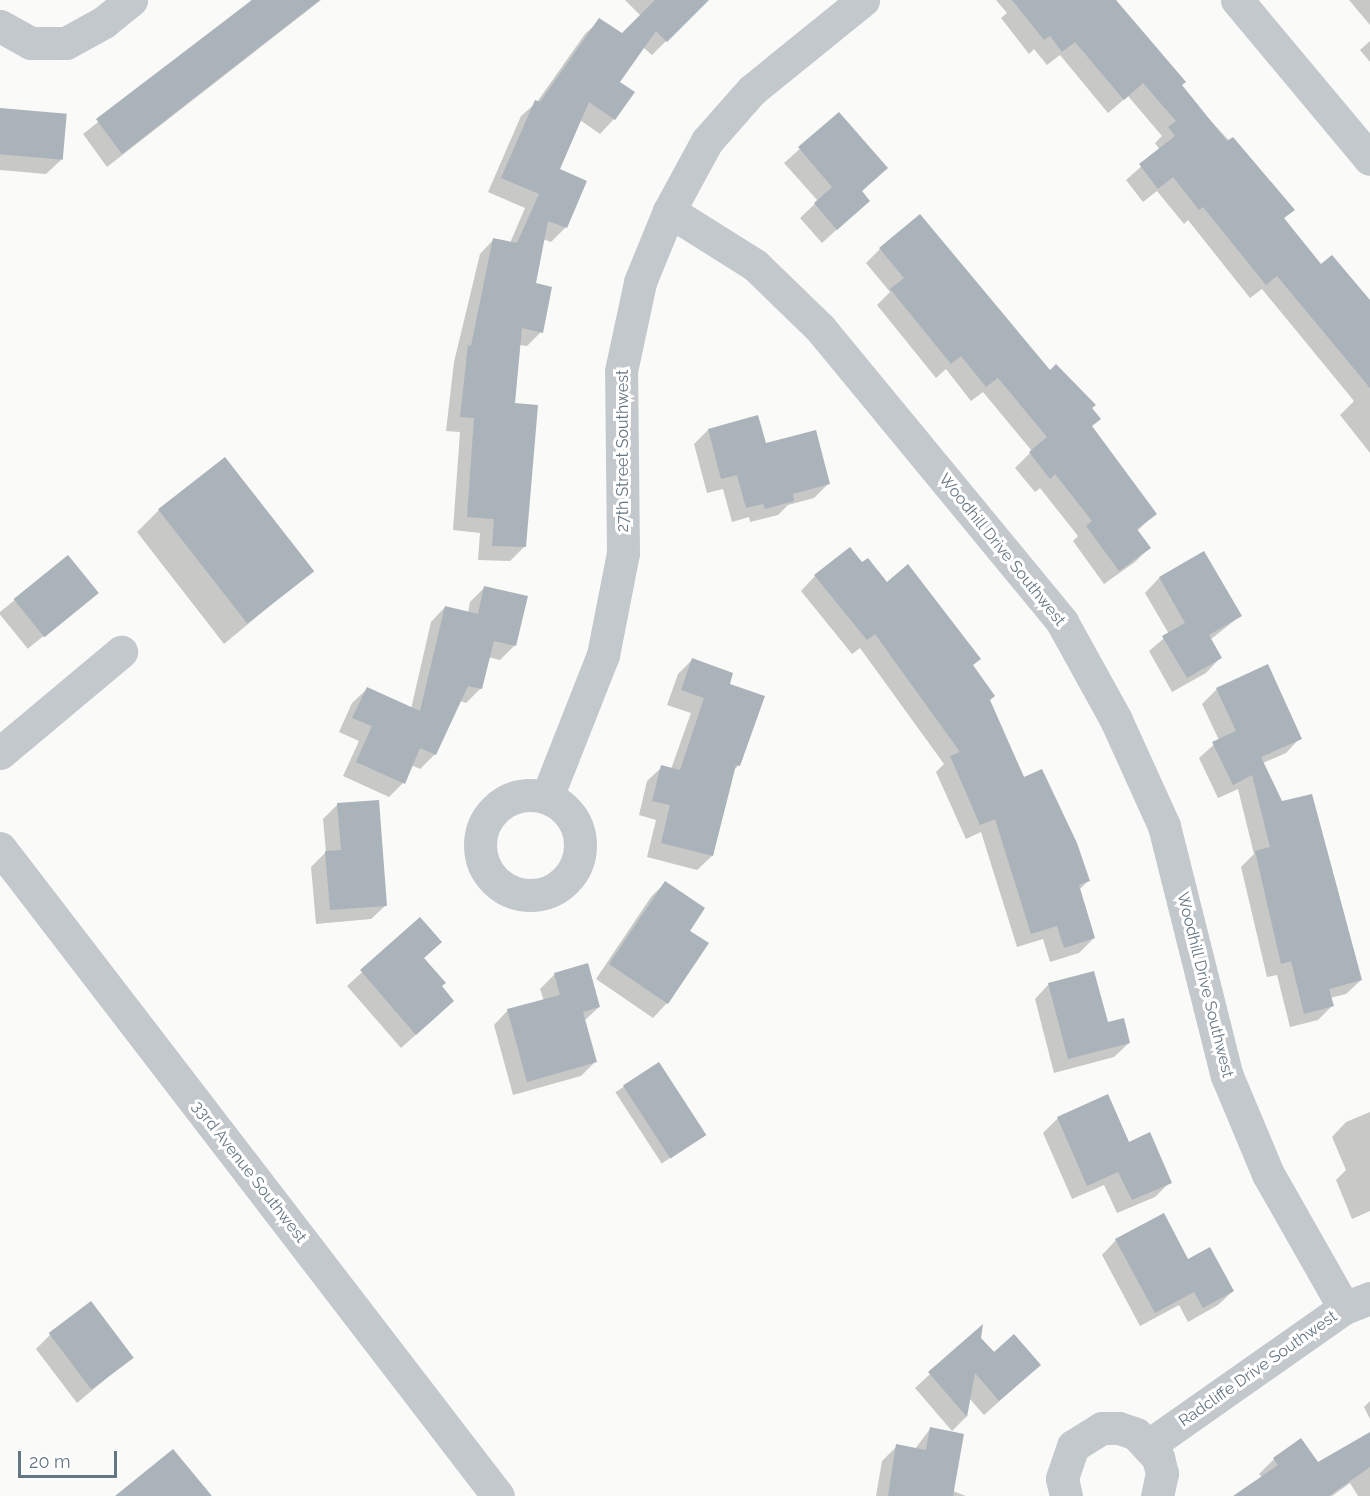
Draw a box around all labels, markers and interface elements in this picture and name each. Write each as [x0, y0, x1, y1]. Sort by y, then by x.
street label: 27th Street Southwest [613, 370, 633, 532]
street label: Woodhill Drive Southwest [934, 470, 1070, 630]
street label: Woodhill Drive Southwest [1173, 890, 1237, 1080]
street label: 33rd Avenue Southwest [188, 1097, 310, 1247]
street label: Radcliffe Drive Southwest [1175, 1307, 1341, 1431]
scale bar [21, 1439, 120, 1477]
text: 20 m [29, 1451, 71, 1472]

